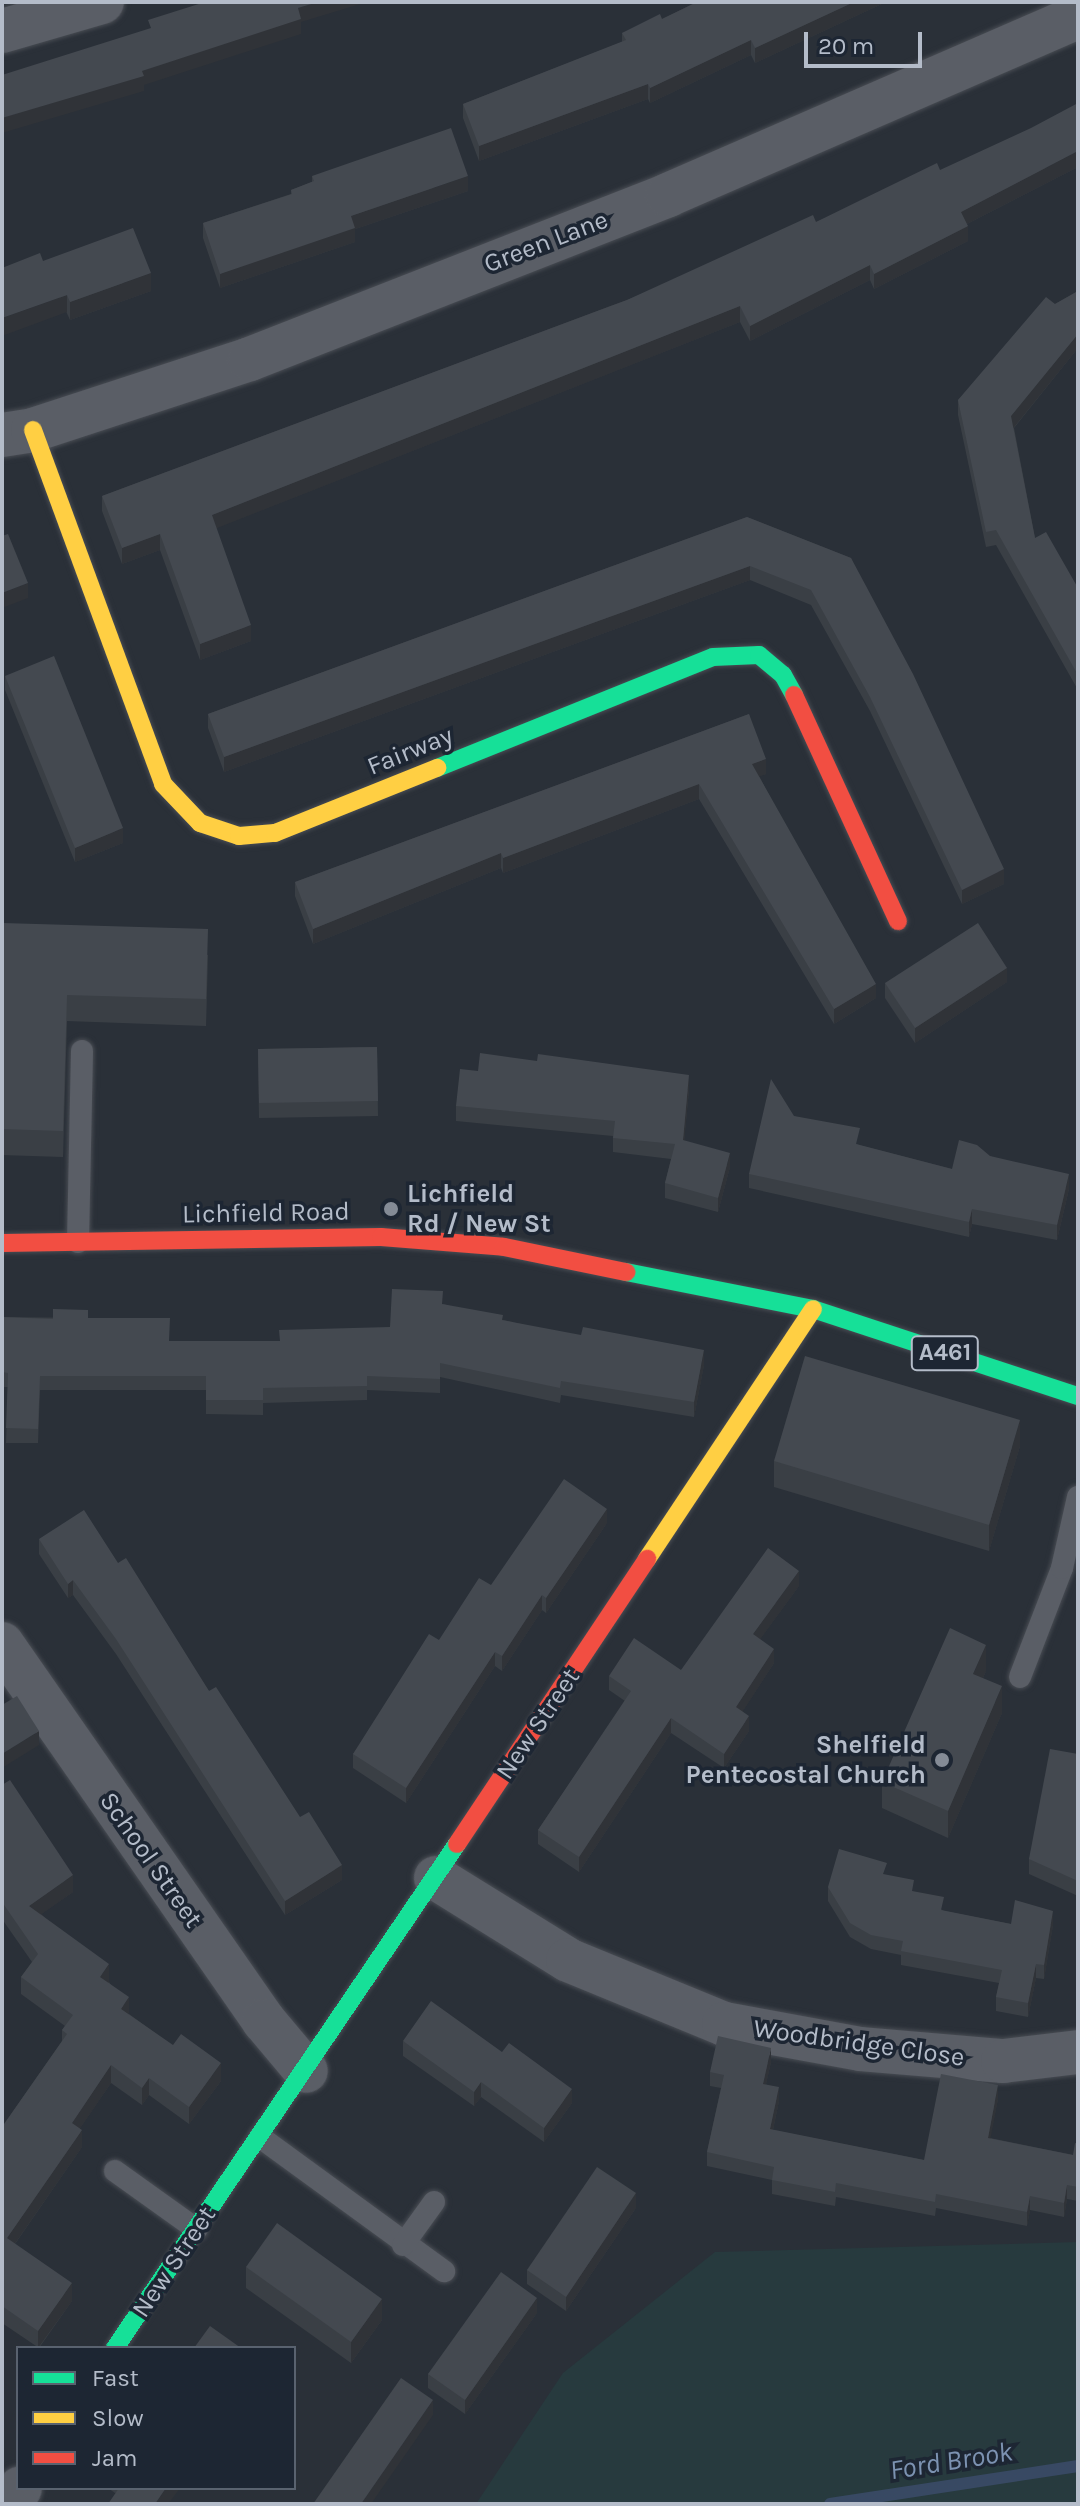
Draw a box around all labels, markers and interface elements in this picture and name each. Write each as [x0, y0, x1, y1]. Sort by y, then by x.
scale bar [808, 16, 926, 66]
text: 20 m [818, 32, 874, 60]
street label: Green Lane [480, 204, 612, 280]
street label: Fairway [363, 720, 457, 782]
place label: Lichfield Rd / New St [407, 1178, 551, 1240]
street label: Lichfield Road [182, 1196, 350, 1230]
marker: Lichfield Rd / New St [382, 1200, 400, 1218]
road number: A461 [909, 1333, 981, 1373]
street label: New Street [489, 1662, 587, 1786]
place label: Shelfield Pentecostal Church [686, 1729, 926, 1790]
marker: Shelfield Pentecostal Church [933, 1751, 951, 1769]
street label: School Street [93, 1786, 209, 1934]
street label: Woodbridge Close [751, 2013, 967, 2073]
street label: New Street [125, 2200, 223, 2324]
legend [16, 2346, 296, 2490]
text: Fast [92, 2364, 139, 2392]
text: Slow [92, 2404, 144, 2432]
water label: Ford Brook [887, 2435, 1015, 2487]
text: Jam [92, 2444, 137, 2472]

